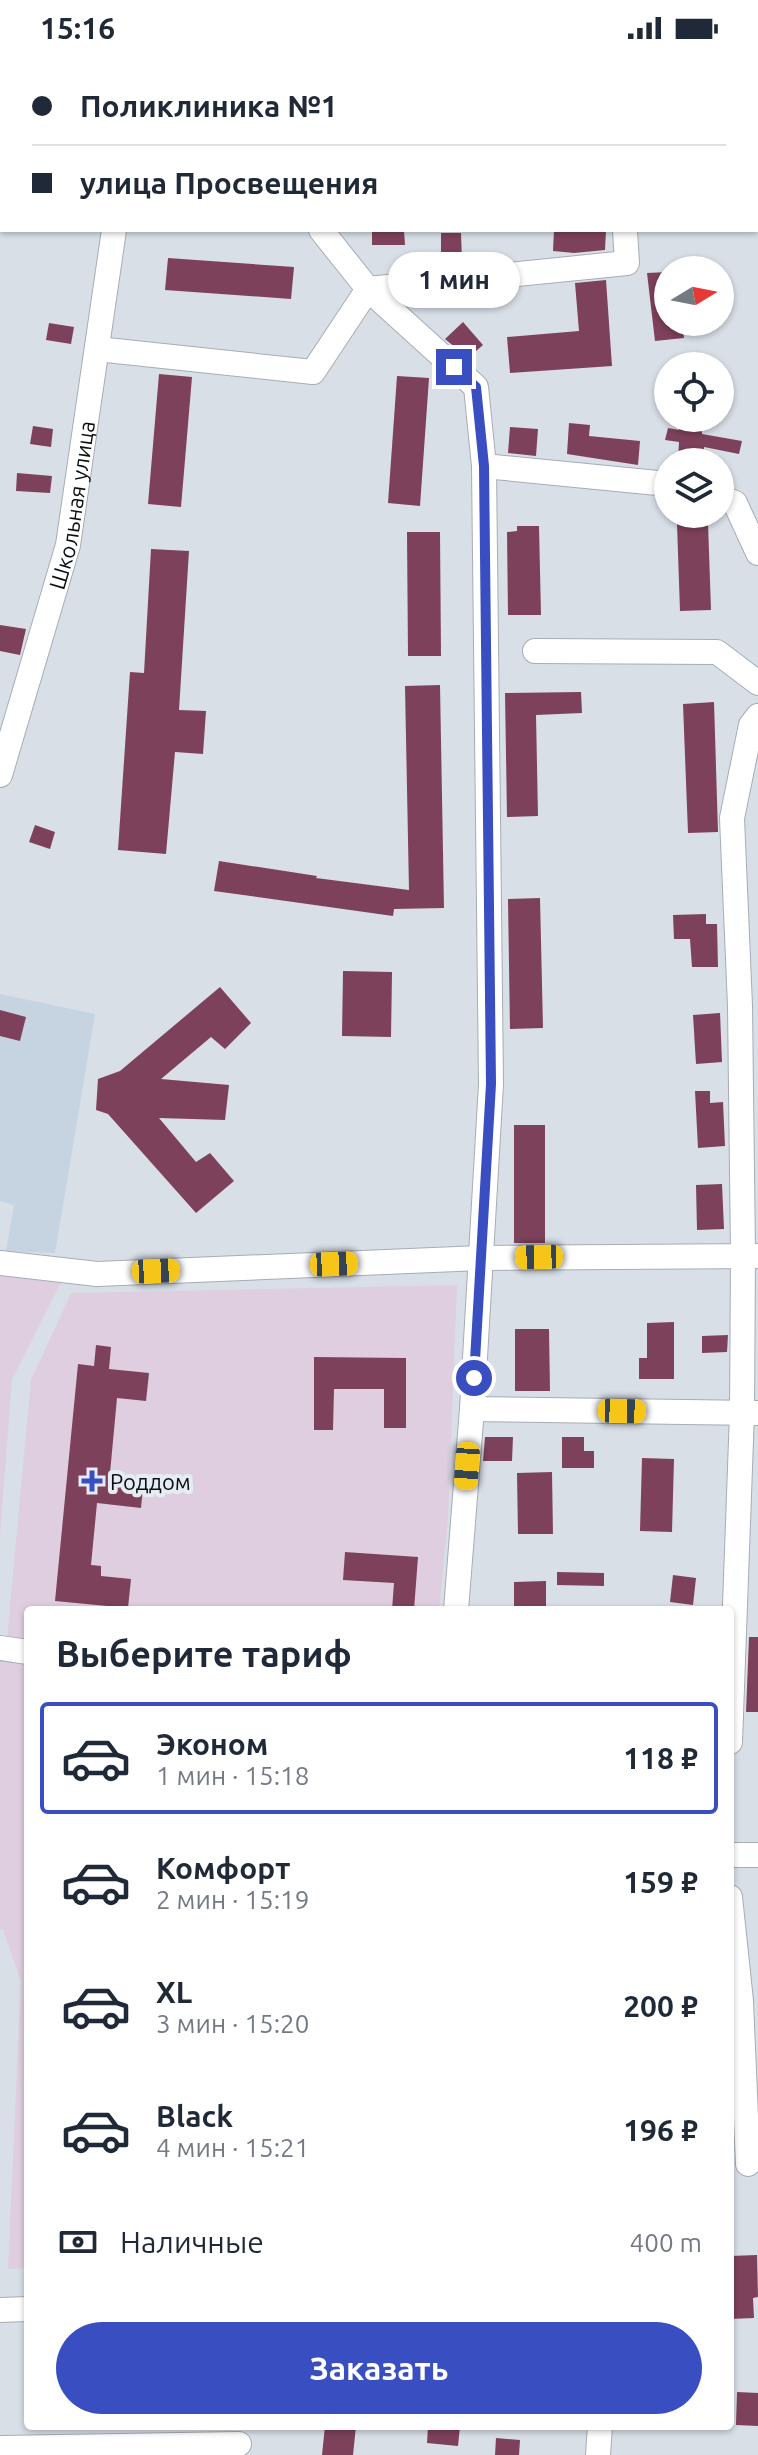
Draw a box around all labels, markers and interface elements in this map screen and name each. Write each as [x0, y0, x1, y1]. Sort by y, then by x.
text: 15:16 [40, 11, 115, 45]
text: Поликлиника №1 [80, 89, 338, 123]
text: улица Просвещения [80, 166, 378, 200]
callout: 1 мин [388, 251, 520, 307]
north arrow [654, 256, 734, 336]
map controls [654, 256, 734, 528]
text: 1 мин [418, 265, 490, 294]
route end [436, 349, 472, 385]
button: locate [654, 352, 734, 432]
street label: Школьная улица [43, 419, 99, 592]
button: layers [654, 448, 734, 528]
car [515, 1245, 563, 1269]
car [310, 1251, 358, 1277]
car [132, 1258, 180, 1284]
route start [456, 1360, 492, 1396]
car [598, 1399, 646, 1423]
car [453, 1441, 481, 1491]
place label: Роддом [110, 1469, 191, 1494]
marker: Роддом [81, 1470, 103, 1492]
text: Выберите тариф [56, 1633, 352, 1674]
icon: car [60, 1722, 132, 1794]
text: Эконом [156, 1727, 268, 1761]
text: 118 ₽ [623, 1741, 698, 1775]
text: 1 мин · 15:18 [156, 1761, 309, 1790]
icon: car [60, 1846, 132, 1918]
text: Комфорт [156, 1851, 290, 1885]
text: 159 ₽ [623, 1865, 698, 1899]
text: 2 мин · 15:19 [156, 1885, 309, 1914]
icon: car [60, 1970, 132, 2042]
text: XL [156, 1975, 192, 2009]
text: 200 ₽ [623, 1989, 698, 2023]
text: 3 мин · 15:20 [156, 2009, 309, 2038]
icon: car [60, 2094, 132, 2166]
text: Black [156, 2099, 233, 2133]
text: 196 ₽ [623, 2113, 698, 2147]
text: 4 мин · 15:21 [156, 2133, 309, 2162]
icon: cash [56, 2220, 100, 2264]
text: Наличные [120, 2225, 264, 2259]
text: 400 m [630, 2228, 702, 2257]
button: Заказать [56, 2322, 702, 2414]

